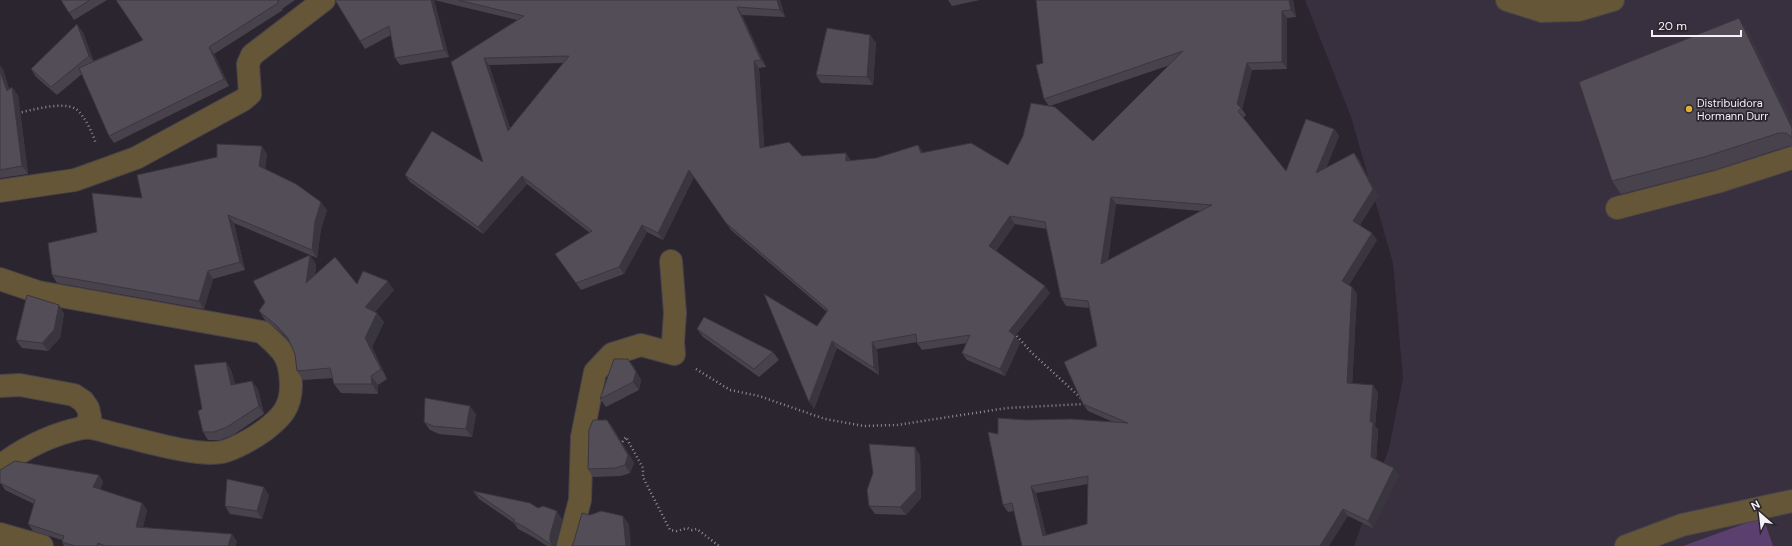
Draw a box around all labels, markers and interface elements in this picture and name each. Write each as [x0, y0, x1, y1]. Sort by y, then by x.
scale bar [1652, 12, 1741, 38]
text: 20 m [1658, 18, 1687, 34]
place label: Distribuidora Hormann Durr [1697, 96, 1768, 123]
marker: Distribuidora Hormann Durr [1684, 104, 1694, 114]
north arrow [1740, 494, 1780, 534]
text: N [1748, 497, 1762, 513]

